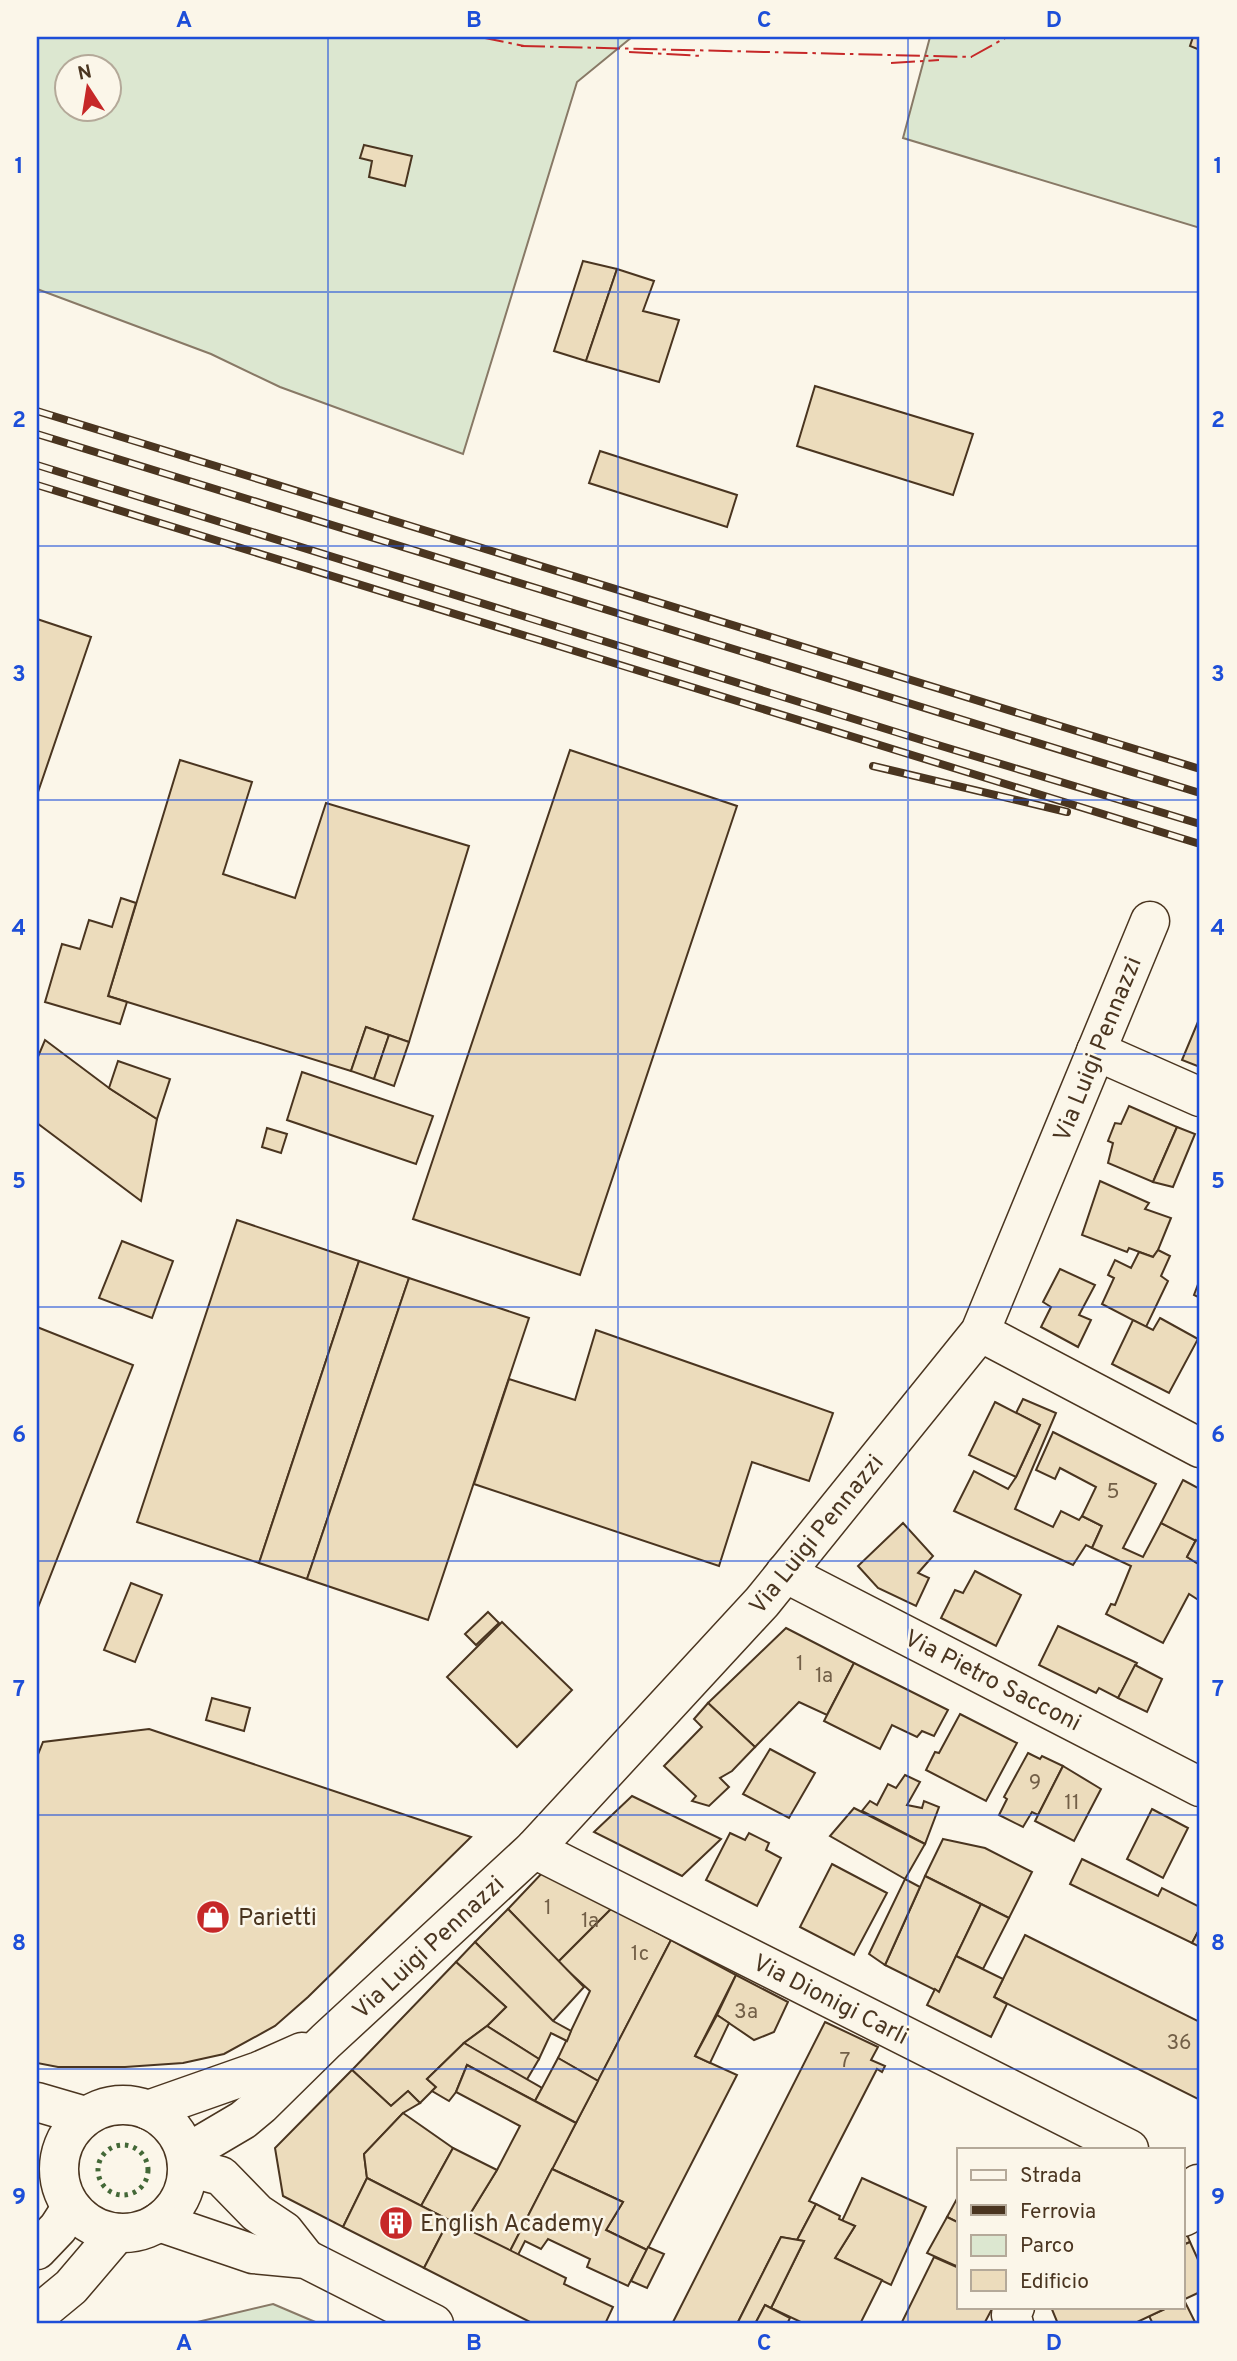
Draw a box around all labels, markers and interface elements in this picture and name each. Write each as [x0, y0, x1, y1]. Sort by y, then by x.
text: A [176, 7, 192, 36]
text: B [466, 7, 482, 36]
text: C [757, 7, 771, 36]
text: D [1046, 7, 1062, 36]
north arrow [52, 52, 122, 122]
text: N [76, 60, 94, 86]
text: 1 [14, 153, 24, 182]
text: 1 [1213, 153, 1223, 182]
text: 2 [12, 407, 26, 436]
text: 2 [1211, 407, 1225, 436]
text: 3 [12, 661, 26, 690]
text: 3 [1211, 661, 1225, 690]
text: 4 [12, 915, 26, 944]
text: 4 [1211, 915, 1225, 944]
street label: Via Luigi Pennazzi [1048, 953, 1150, 1147]
text: 5 [12, 1168, 26, 1197]
text: 5 [1211, 1168, 1225, 1197]
text: 6 [12, 1422, 26, 1451]
text: 6 [1211, 1422, 1225, 1451]
street label: Via Luigi Pennazzi [744, 1449, 891, 1621]
house number: 5 [1106, 1479, 1120, 1506]
street label: Via Pietro Sacconi [899, 1624, 1086, 1739]
house number: 1 [796, 1651, 804, 1678]
house number: 1a [815, 1663, 833, 1690]
text: 7 [13, 1676, 25, 1705]
text: 7 [1212, 1676, 1224, 1705]
house number: 9 [1029, 1770, 1041, 1797]
house number: 11 [1064, 1790, 1080, 1817]
street label: Via Luigi Pennazzi [347, 1870, 512, 2027]
house number: 1 [544, 1895, 552, 1922]
shop icon: Parietti [194, 1898, 232, 1936]
place label: Parietti [238, 1904, 317, 1934]
house number: 1a [581, 1908, 599, 1935]
text: 8 [12, 1930, 26, 1959]
text: 8 [1211, 1930, 1225, 1959]
house number: 1c [631, 1941, 649, 1968]
street label: Via Dionigi Carli [747, 1949, 913, 2053]
house number: 3a [734, 1999, 758, 2026]
house number: 36 [1166, 2030, 1192, 2057]
house number: 7 [840, 2048, 851, 2075]
legend [957, 2148, 1184, 2308]
text: Strada [1020, 2163, 1081, 2190]
text: 9 [12, 2184, 26, 2213]
text: 9 [1211, 2184, 1225, 2213]
text: Ferrovia [1020, 2199, 1096, 2226]
building icon: English Academy [377, 2204, 415, 2242]
place label: English Academy [420, 2210, 604, 2240]
text: Parco [1020, 2233, 1074, 2260]
text: Edificio [1020, 2269, 1089, 2296]
text: A [176, 2330, 192, 2359]
text: B [466, 2330, 482, 2359]
text: C [757, 2330, 771, 2359]
text: D [1046, 2330, 1062, 2359]

